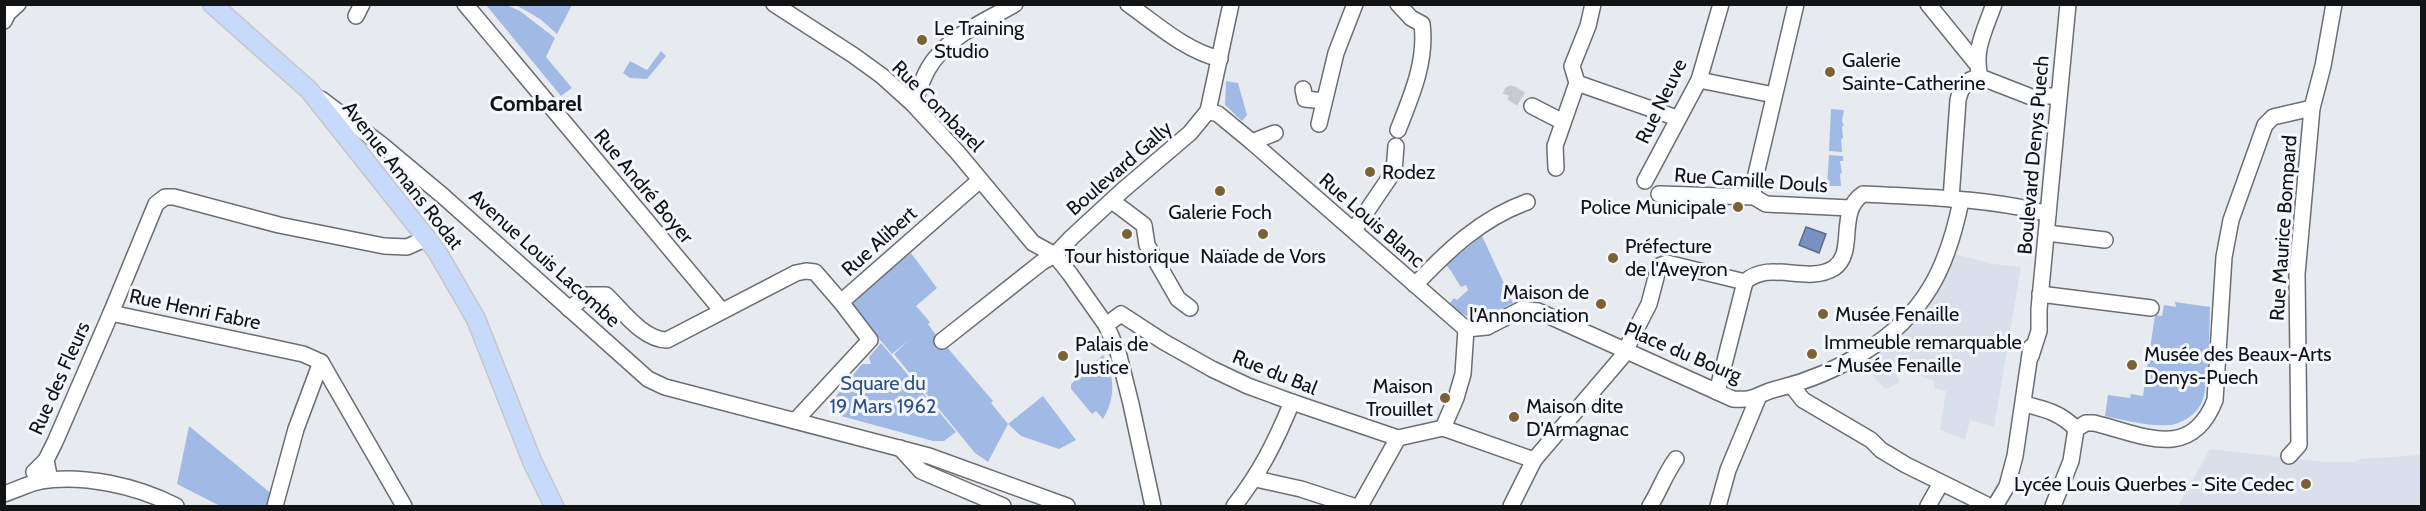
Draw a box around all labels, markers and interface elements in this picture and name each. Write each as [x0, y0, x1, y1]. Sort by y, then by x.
place label: Le Training Studio [934, 16, 1025, 63]
marker: Le Training Studio [915, 33, 929, 47]
place label: Galerie Sainte-Catherine [1842, 48, 1985, 95]
street label: Rue Combarel [887, 55, 989, 157]
street label: Rue Neuve [1630, 55, 1692, 147]
street label: Boulevard Denys Puech [2012, 55, 2054, 255]
marker: Galerie Sainte-Catherine [1823, 65, 1837, 79]
district label: Combarel [490, 90, 582, 117]
street label: Avenue Amans Rodat [338, 96, 468, 254]
street label: Boulevard Gally [1061, 116, 1177, 220]
street label: Rue André Boyer [589, 124, 699, 248]
street label: Rue Maurice Bompard [2265, 134, 2301, 322]
place label: Rodez [1382, 160, 1435, 184]
street label: Rue Camille Douls [1673, 163, 1829, 197]
marker: Rodez [1363, 165, 1377, 179]
street label: Rue Louis Blanc [1314, 168, 1430, 272]
street label: Avenue Louis Lacombe [465, 184, 625, 332]
marker: Galerie Foch [1213, 184, 1227, 198]
place label: Police Municipale [1580, 195, 1726, 219]
place label: Galerie Foch [1168, 200, 1272, 224]
marker: Police Municipale [1731, 200, 1745, 214]
street label: Rue Alibert [837, 201, 922, 281]
marker: Tour historique [1120, 227, 1134, 241]
marker: Naïade de Vors [1256, 227, 1270, 241]
place label: Préfecture de l'Aveyron [1625, 234, 1728, 281]
place label: Tour historique [1065, 244, 1189, 268]
place label: Naïade de Vors [1200, 244, 1326, 268]
marker: Préfecture de l'Aveyron [1606, 251, 1620, 265]
place label: Maison de l'Annonciation [1469, 280, 1589, 327]
street label: Rue Henri Fabre [127, 283, 263, 335]
marker: Maison de l'Annonciation [1594, 297, 1608, 311]
place label: Musée Fenaille [1835, 302, 1959, 326]
marker: Musée Fenaille [1816, 307, 1830, 321]
street label: Place du Bourg [1621, 317, 1746, 388]
street label: Rue des Fleurs [23, 318, 95, 438]
place label: Immeuble remarquable - Musée Fenaille [1824, 330, 2022, 377]
place label: Palais de Justice [1074, 332, 1148, 379]
place label: Musée des Beaux-Arts Denys-Puech [2144, 342, 2332, 389]
street label: Rue du Bal [1229, 344, 1321, 400]
marker: Immeuble remarquable - Musée Fenaille [1805, 347, 1819, 361]
marker: Palais de Justice [1056, 349, 1070, 363]
marker: Musée des Beaux-Arts Denys-Puech [2125, 358, 2139, 372]
park label: Square du 19 Mars 1962 [830, 371, 936, 418]
place label: Maison Trouillet [1366, 374, 1433, 421]
marker: Maison Trouillet [1438, 391, 1452, 405]
place label: Maison dite D'Armagnac [1526, 394, 1629, 441]
marker: Maison dite D'Armagnac [1507, 410, 1521, 424]
place label: Lycée Louis Querbes - Site Cedec [2014, 472, 2294, 496]
marker: Lycée Louis Querbes - Site Cedec [2299, 477, 2313, 491]

